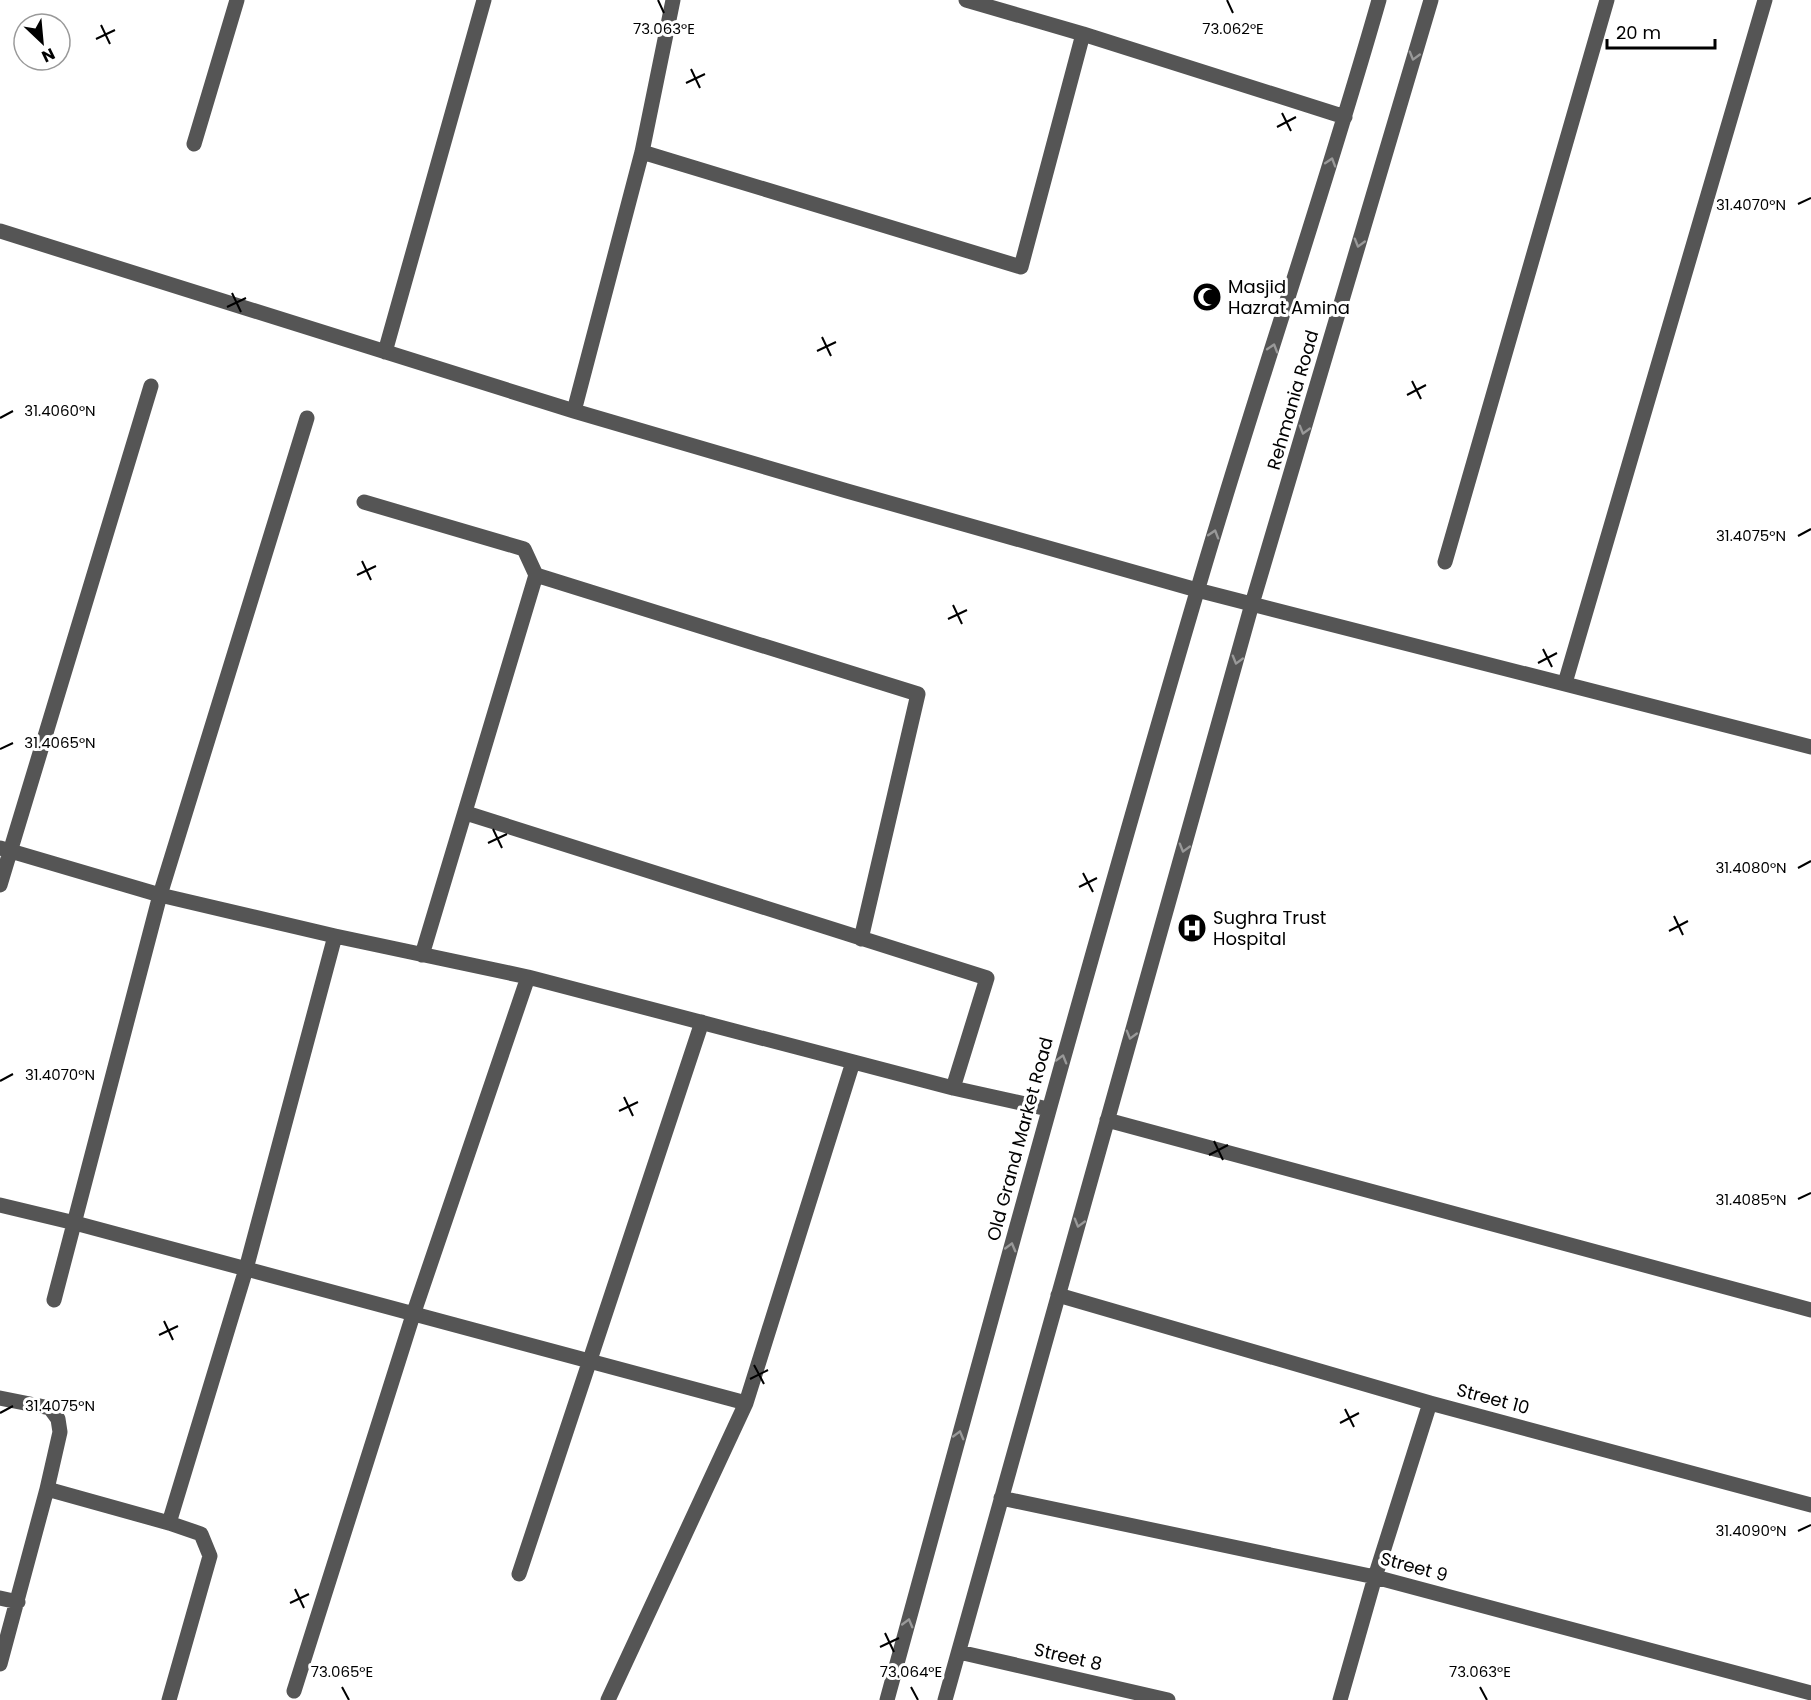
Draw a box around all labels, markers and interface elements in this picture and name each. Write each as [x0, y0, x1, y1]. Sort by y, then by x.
north arrow [12, 12, 72, 72]
scale bar [1607, 12, 1715, 50]
text: 73.063°E [633, 18, 695, 39]
text: 73.062°E [1202, 18, 1264, 39]
text: 20 m [1616, 20, 1661, 45]
text: N [38, 42, 59, 68]
one-way arrow [1409, 50, 1421, 61]
one-way arrow [1324, 157, 1336, 168]
text: 31.4070°N [1716, 194, 1786, 215]
one-way arrow [1354, 237, 1366, 248]
place label: Masjid Hazrat Amina [1228, 274, 1350, 320]
mosque icon: Masjid Hazrat Amina [1191, 281, 1223, 313]
street label: Rehmania Road [1261, 327, 1324, 473]
one-way arrow [1266, 343, 1278, 354]
text: 31.4060°N [24, 400, 96, 421]
one-way arrow [1299, 424, 1311, 435]
text: 31.4075°N [1716, 525, 1786, 546]
one-way arrow [1207, 529, 1220, 540]
one-way arrow [1231, 655, 1244, 665]
text: 31.4065°N [24, 732, 96, 753]
one-way arrow [1179, 842, 1191, 852]
text: 31.4080°N [1715, 857, 1787, 878]
place label: Sughra Trust Hospital [1213, 905, 1326, 951]
hospital icon: Sughra Trust Hospital [1176, 912, 1208, 944]
one-way arrow [1126, 1029, 1138, 1040]
street label: Old Grand Market Road [980, 1034, 1059, 1243]
one-way arrow [1055, 1054, 1067, 1065]
text: 31.4070°N [25, 1064, 95, 1085]
text: 31.4085°N [1715, 1189, 1787, 1210]
one-way arrow [1073, 1218, 1086, 1228]
one-way arrow [1003, 1242, 1016, 1252]
street label: Street 10 [1454, 1377, 1532, 1420]
text: 31.4075°N [25, 1395, 95, 1416]
one-way arrow [952, 1430, 965, 1440]
text: 31.4090°N [1715, 1520, 1787, 1541]
street label: Street 9 [1378, 1546, 1451, 1588]
one-way arrow [901, 1618, 914, 1628]
street label: Street 8 [1032, 1637, 1104, 1676]
text: 73.065°E [311, 1661, 373, 1682]
text: 73.064°E [880, 1661, 942, 1682]
text: 73.063°E [1449, 1661, 1511, 1682]

